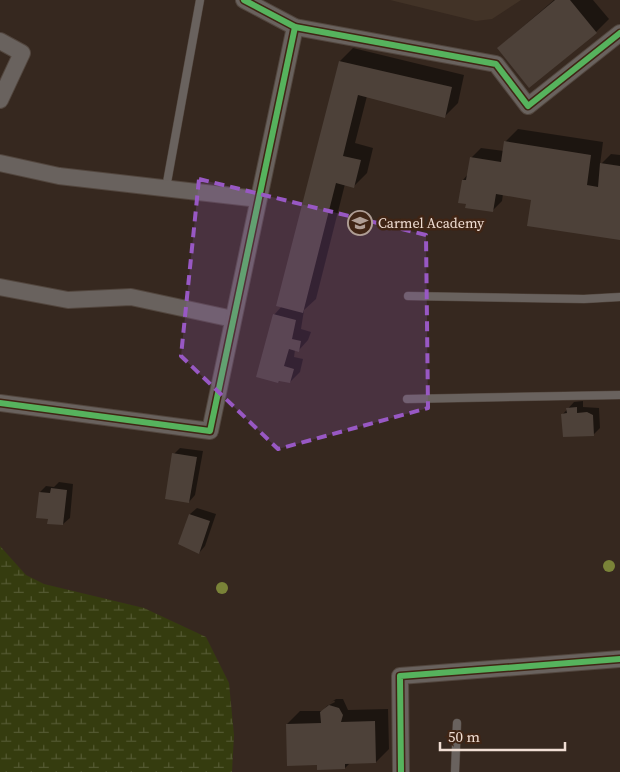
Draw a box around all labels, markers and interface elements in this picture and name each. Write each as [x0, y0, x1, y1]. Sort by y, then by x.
school or university icon: Carmel Academy [347, 210, 373, 236]
place label: Carmel Academy [378, 213, 485, 233]
scale bar [440, 720, 565, 752]
text: 50 m [448, 726, 480, 747]

